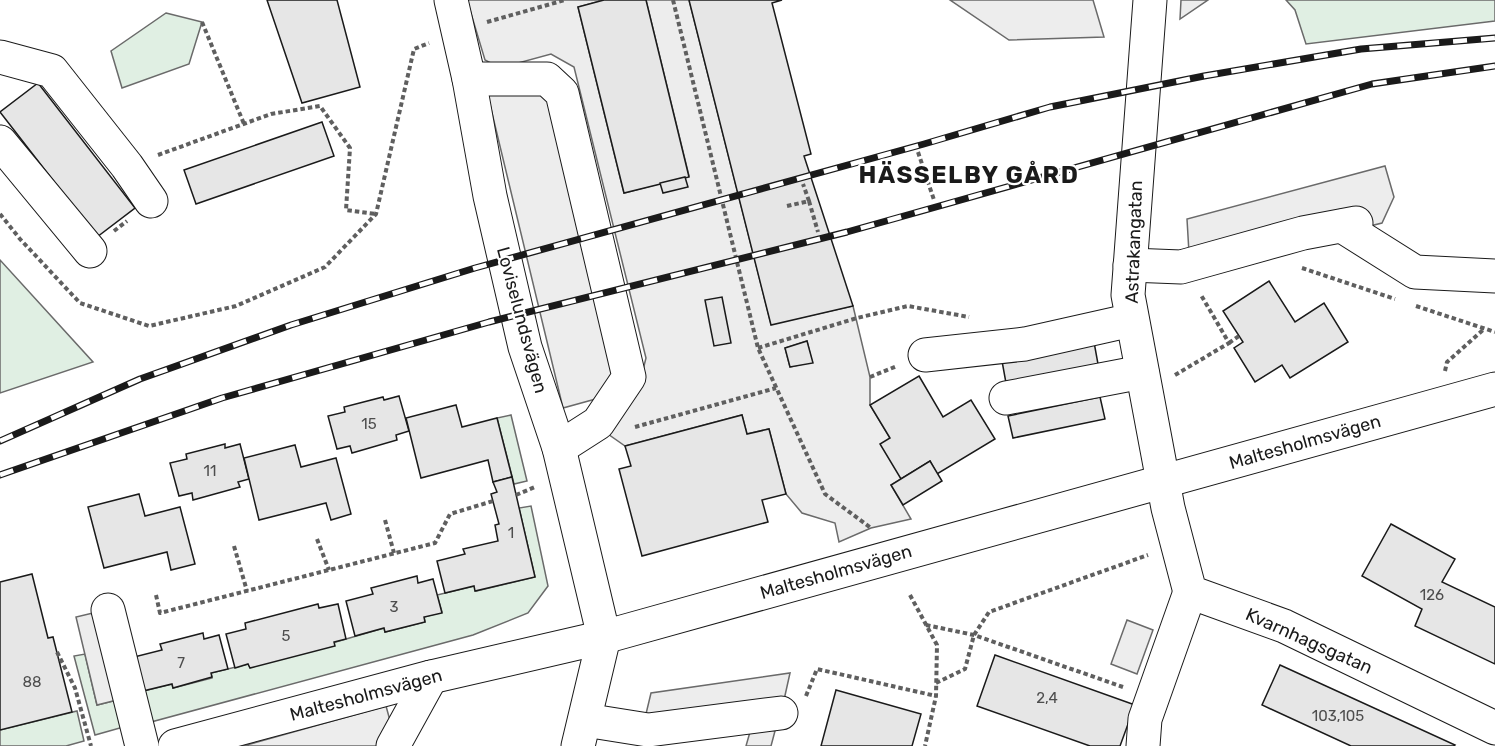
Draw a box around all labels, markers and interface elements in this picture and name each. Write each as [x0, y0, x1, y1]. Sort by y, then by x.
district label: HÄSSELBY GÅRD [859, 160, 1079, 189]
street label: Astrakangatan [1121, 180, 1147, 304]
street label: Loviselundsvägen [492, 244, 552, 396]
street label: Maltesholmsvägen [1227, 410, 1383, 474]
house number: 15 [361, 415, 377, 433]
house number: 11 [204, 462, 216, 480]
house number: 1 [508, 524, 514, 542]
street label: Maltesholmsvägen [758, 540, 914, 604]
house number: 126 [1420, 586, 1444, 604]
house number: 3 [389, 598, 399, 616]
street label: Kvarnhagsgatan [1242, 603, 1376, 679]
house number: 5 [282, 627, 291, 645]
house number: 7 [177, 654, 185, 672]
street label: Maltesholmsvägen [287, 664, 445, 726]
house number: 88 [22, 673, 42, 691]
house number: 2,4 [1036, 689, 1058, 707]
house number: 103,105 [1312, 707, 1364, 725]

